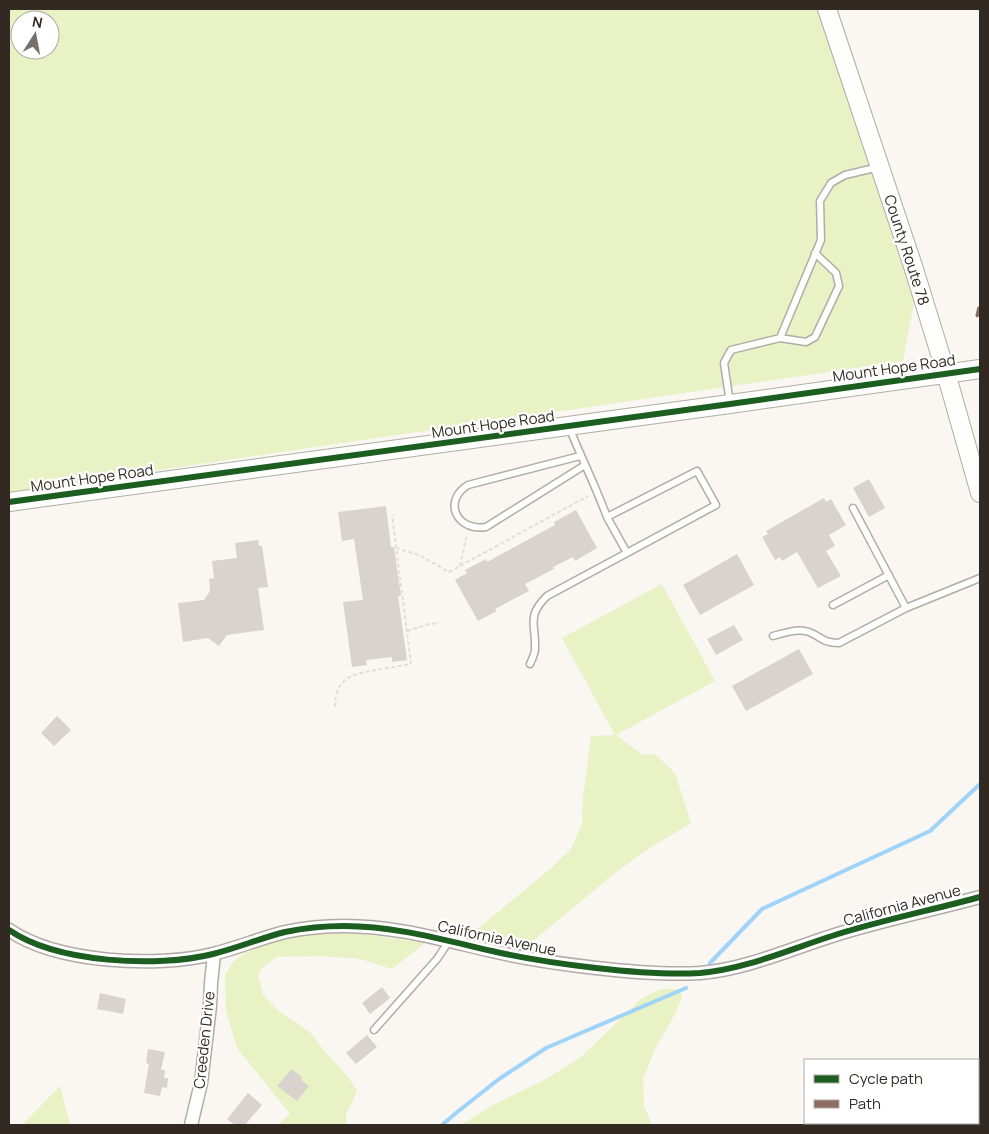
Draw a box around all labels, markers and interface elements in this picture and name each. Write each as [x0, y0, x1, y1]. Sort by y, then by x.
north arrow [10, 10, 60, 60]
text: N [31, 11, 44, 32]
street label: County Route 78 [879, 192, 935, 308]
street label: Mount Hope Road [831, 349, 957, 387]
street label: Mount Hope Road [430, 405, 556, 443]
street label: Mount Hope Road [29, 459, 155, 497]
street label: California Avenue [841, 879, 963, 931]
street label: California Avenue [436, 915, 558, 961]
street label: Creeden Drive [188, 990, 220, 1090]
legend [804, 1059, 979, 1124]
text: Cycle path [849, 1068, 923, 1089]
text: Path [849, 1093, 881, 1114]

